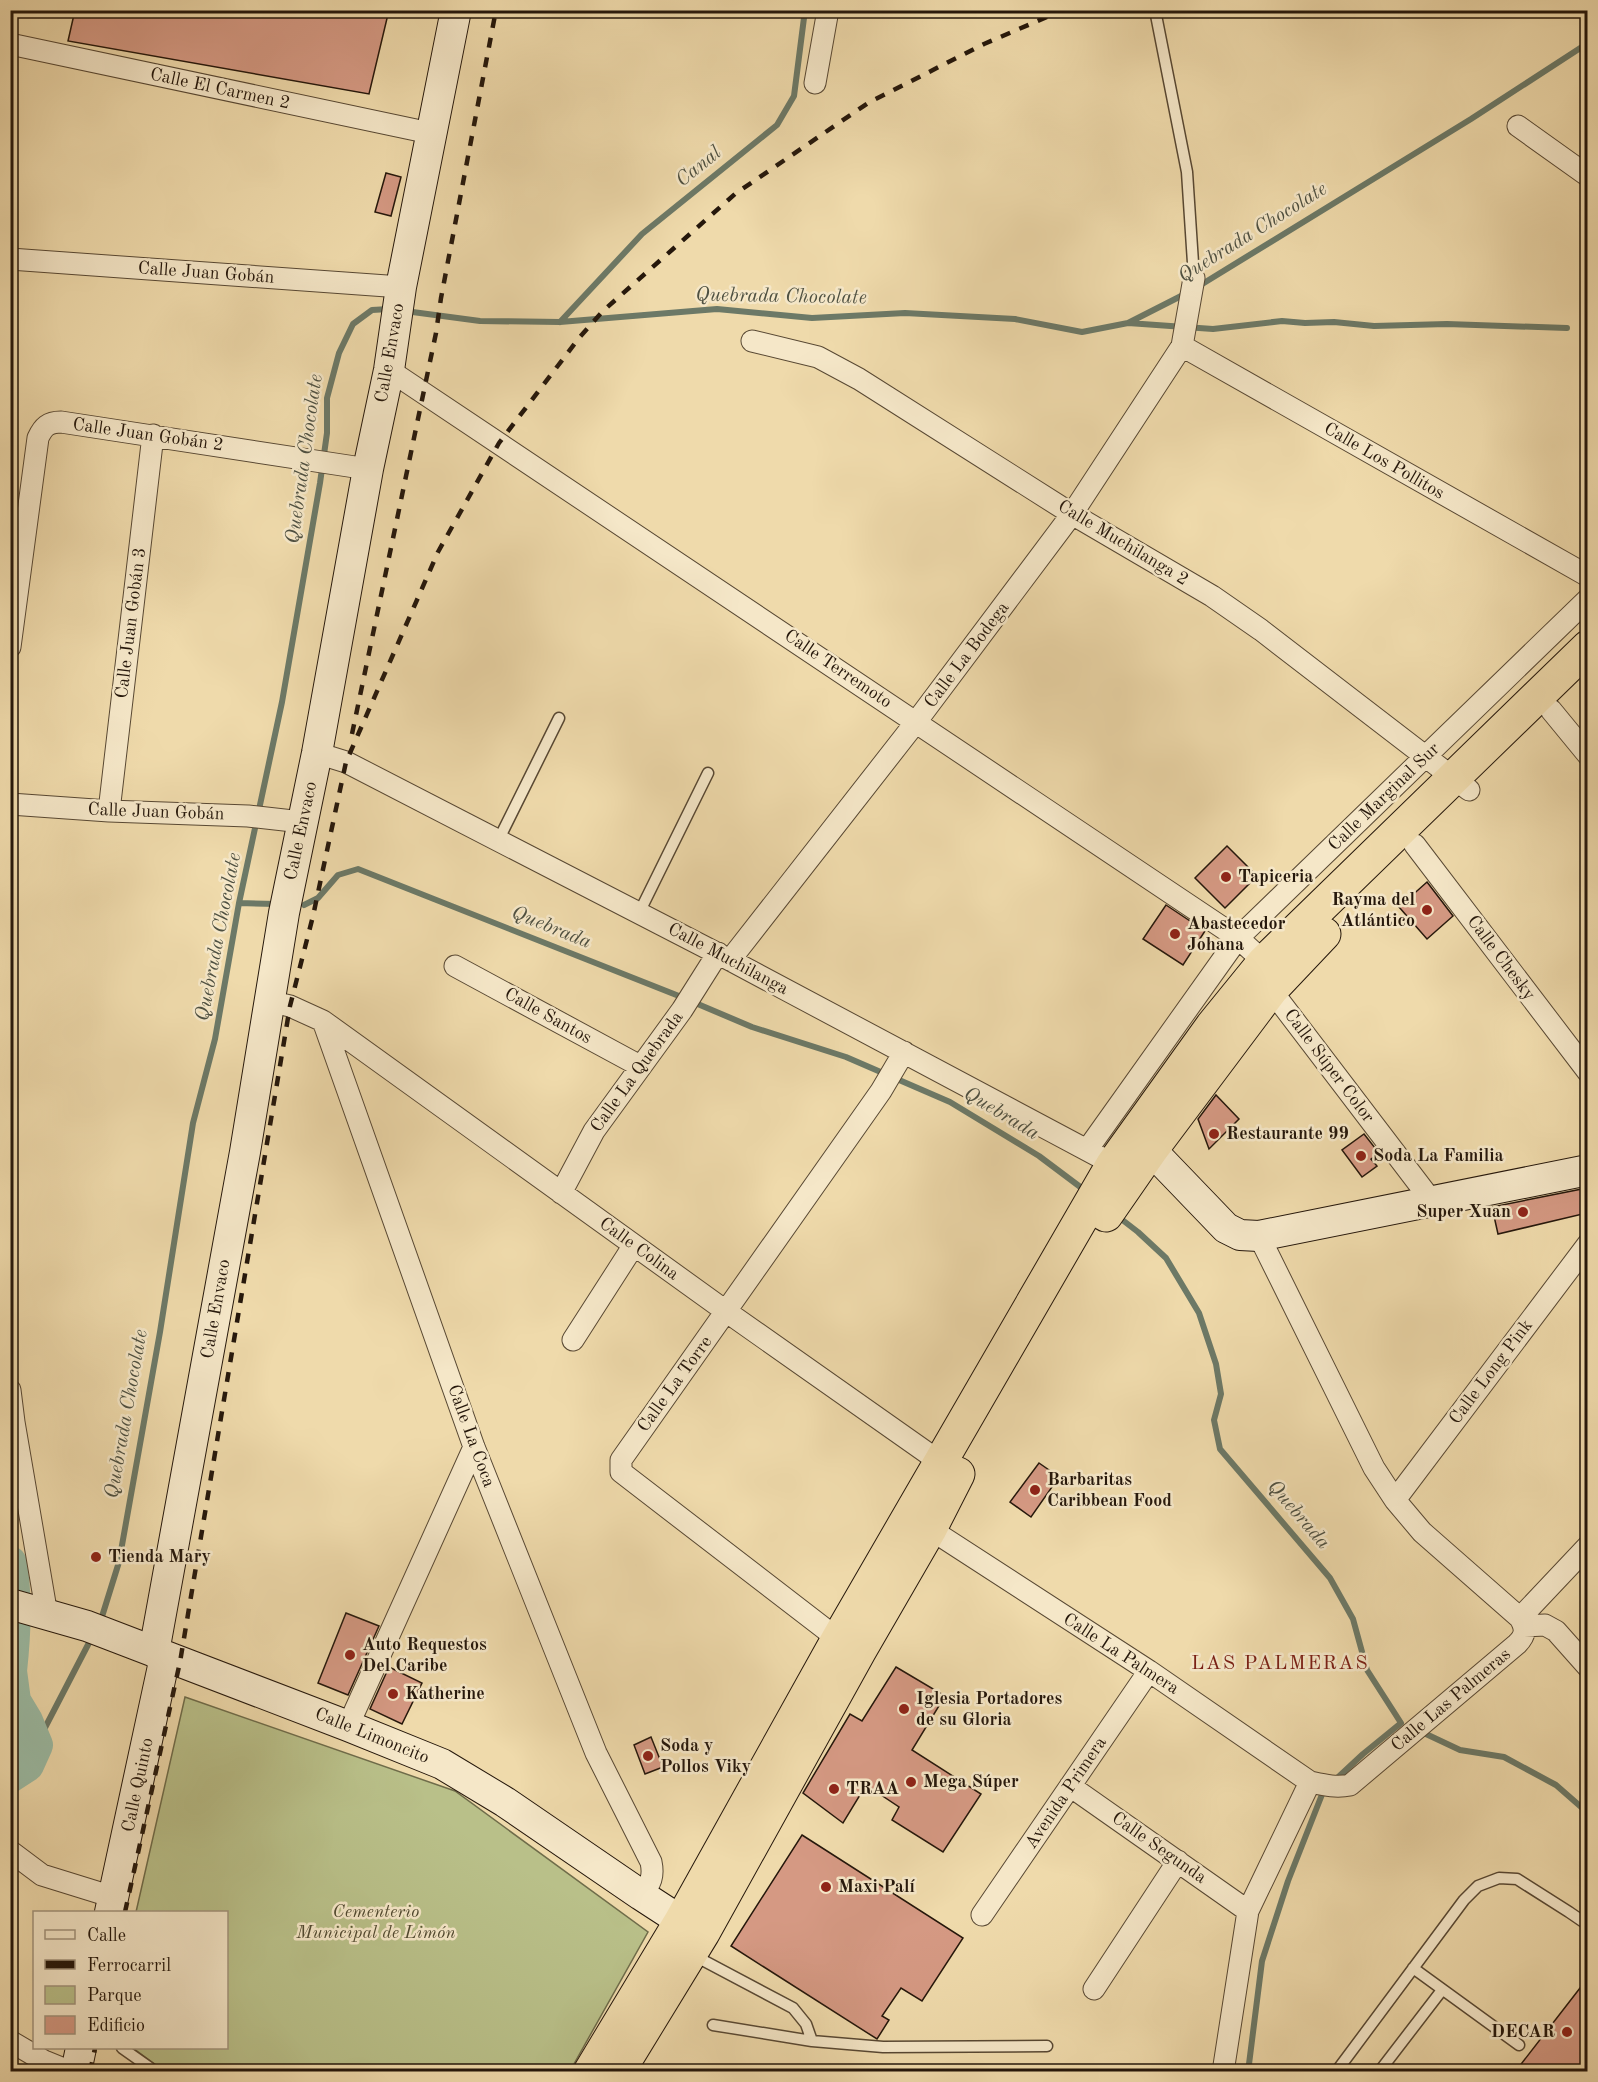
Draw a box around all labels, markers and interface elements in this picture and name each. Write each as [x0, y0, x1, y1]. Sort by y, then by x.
street label: Calle El Carmen 2 [148, 65, 292, 113]
water label: Canal [672, 143, 726, 191]
water label: Quebrada Chocolate [1175, 179, 1331, 287]
street label: Calle Juan Gobán [137, 259, 275, 287]
water label: Quebrada Chocolate [695, 286, 867, 308]
street label: Calle Envaco [372, 302, 408, 404]
water label: Quebrada Chocolate [283, 373, 327, 545]
street label: Calle Juan Gobán 2 [71, 415, 225, 455]
street label: Calle Los Pollitos [1321, 419, 1447, 503]
street label: Calle Muchilanga 2 [1055, 497, 1191, 589]
street label: Calle Juan Gobán 3 [113, 546, 149, 700]
street label: Calle La Bodega [921, 599, 1013, 711]
street label: Calle Terremoto [781, 626, 895, 712]
street label: Calle Marginal Sur [1325, 739, 1443, 854]
street label: Calle Envaco [282, 780, 320, 882]
street label: Calle Juan Gobán [87, 801, 225, 823]
water label: Quebrada Chocolate [193, 851, 245, 1023]
place label: Tapiceria [1238, 868, 1313, 886]
marker: Tapiceria [1219, 870, 1233, 884]
place label: Rayma del Atlántico [1331, 891, 1415, 930]
water label: Quebrada [508, 903, 594, 953]
marker: Rayma del Atlántico [1420, 903, 1434, 917]
street label: Calle Chesky [1463, 912, 1539, 1004]
place label: Abastecedor Johana [1187, 915, 1286, 954]
street label: Calle Muchilanga [665, 920, 791, 998]
marker: Abastecedor Johana [1168, 927, 1182, 941]
street label: Calle Santos [501, 985, 595, 1047]
street label: Calle Súper Color [1281, 1006, 1378, 1127]
street label: Calle La Quebrada [587, 1008, 687, 1136]
water label: Quebrada [960, 1084, 1042, 1144]
place label: Restaurante 99 [1226, 1125, 1349, 1143]
marker: Restaurante 99 [1207, 1127, 1221, 1141]
place label: Soda La Familia [1373, 1147, 1504, 1165]
marker: Soda La Familia [1354, 1149, 1368, 1163]
place label: Super Xuan [1416, 1203, 1511, 1221]
marker: Super Xuan [1516, 1205, 1530, 1219]
street label: Calle Colina [596, 1214, 682, 1284]
street label: Calle Envaco [198, 1258, 234, 1360]
street label: Calle Long Pink [1446, 1316, 1536, 1428]
water label: Quebrada Chocolate [102, 1328, 152, 1500]
street label: Calle La Torre [634, 1333, 716, 1435]
street label: Calle La Coca [444, 1382, 498, 1490]
place label: Barbaritas Caribbean Food [1047, 1471, 1172, 1510]
water label: Quebrada [1263, 1477, 1333, 1553]
marker: Barbaritas Caribbean Food [1028, 1483, 1042, 1497]
place label: Tienda Mary [108, 1548, 211, 1566]
marker: Tienda Mary [89, 1550, 103, 1564]
street label: Calle La Palmera [1060, 1610, 1182, 1698]
place label: Auto Requestos Del Caribe [362, 1636, 487, 1675]
street label: Calle Las Palmeras [1388, 1645, 1514, 1755]
marker: Auto Requestos Del Caribe [343, 1648, 357, 1662]
district label: LAS PALMERAS [1191, 1654, 1369, 1674]
place label: Katherine [405, 1685, 485, 1703]
marker: Katherine [386, 1687, 400, 1701]
place label: Iglesia Portadores de su Gloria [916, 1690, 1063, 1729]
marker: Iglesia Portadores de su Gloria [897, 1702, 911, 1716]
street label: Calle Limoncito [312, 1705, 432, 1767]
street label: Avenida Primera [1022, 1734, 1110, 1852]
street label: Calle Quinto [119, 1736, 157, 1834]
place label: Soda y Pollos Viky [660, 1737, 751, 1776]
marker: Soda y Pollos Viky [641, 1749, 655, 1763]
place label: Mega Súper [923, 1773, 1019, 1791]
marker: Mega Súper [904, 1775, 918, 1789]
place label: TRAA [846, 1780, 900, 1798]
marker: TRAA [827, 1782, 841, 1796]
street label: Calle Segunda [1108, 1809, 1210, 1887]
place label: Maxi Palí [838, 1878, 915, 1896]
marker: Maxi Palí [819, 1880, 833, 1894]
park label: Cementerio Municipal de Limón [295, 1903, 456, 1942]
legend [33, 1911, 228, 2049]
text: Calle [87, 1927, 126, 1945]
text: Ferrocarril [87, 1957, 171, 1975]
text: Parque [87, 1987, 142, 2005]
text: Edificio [87, 2017, 145, 2035]
place label: DECAR [1491, 2023, 1555, 2041]
marker: DECAR [1560, 2025, 1574, 2039]

